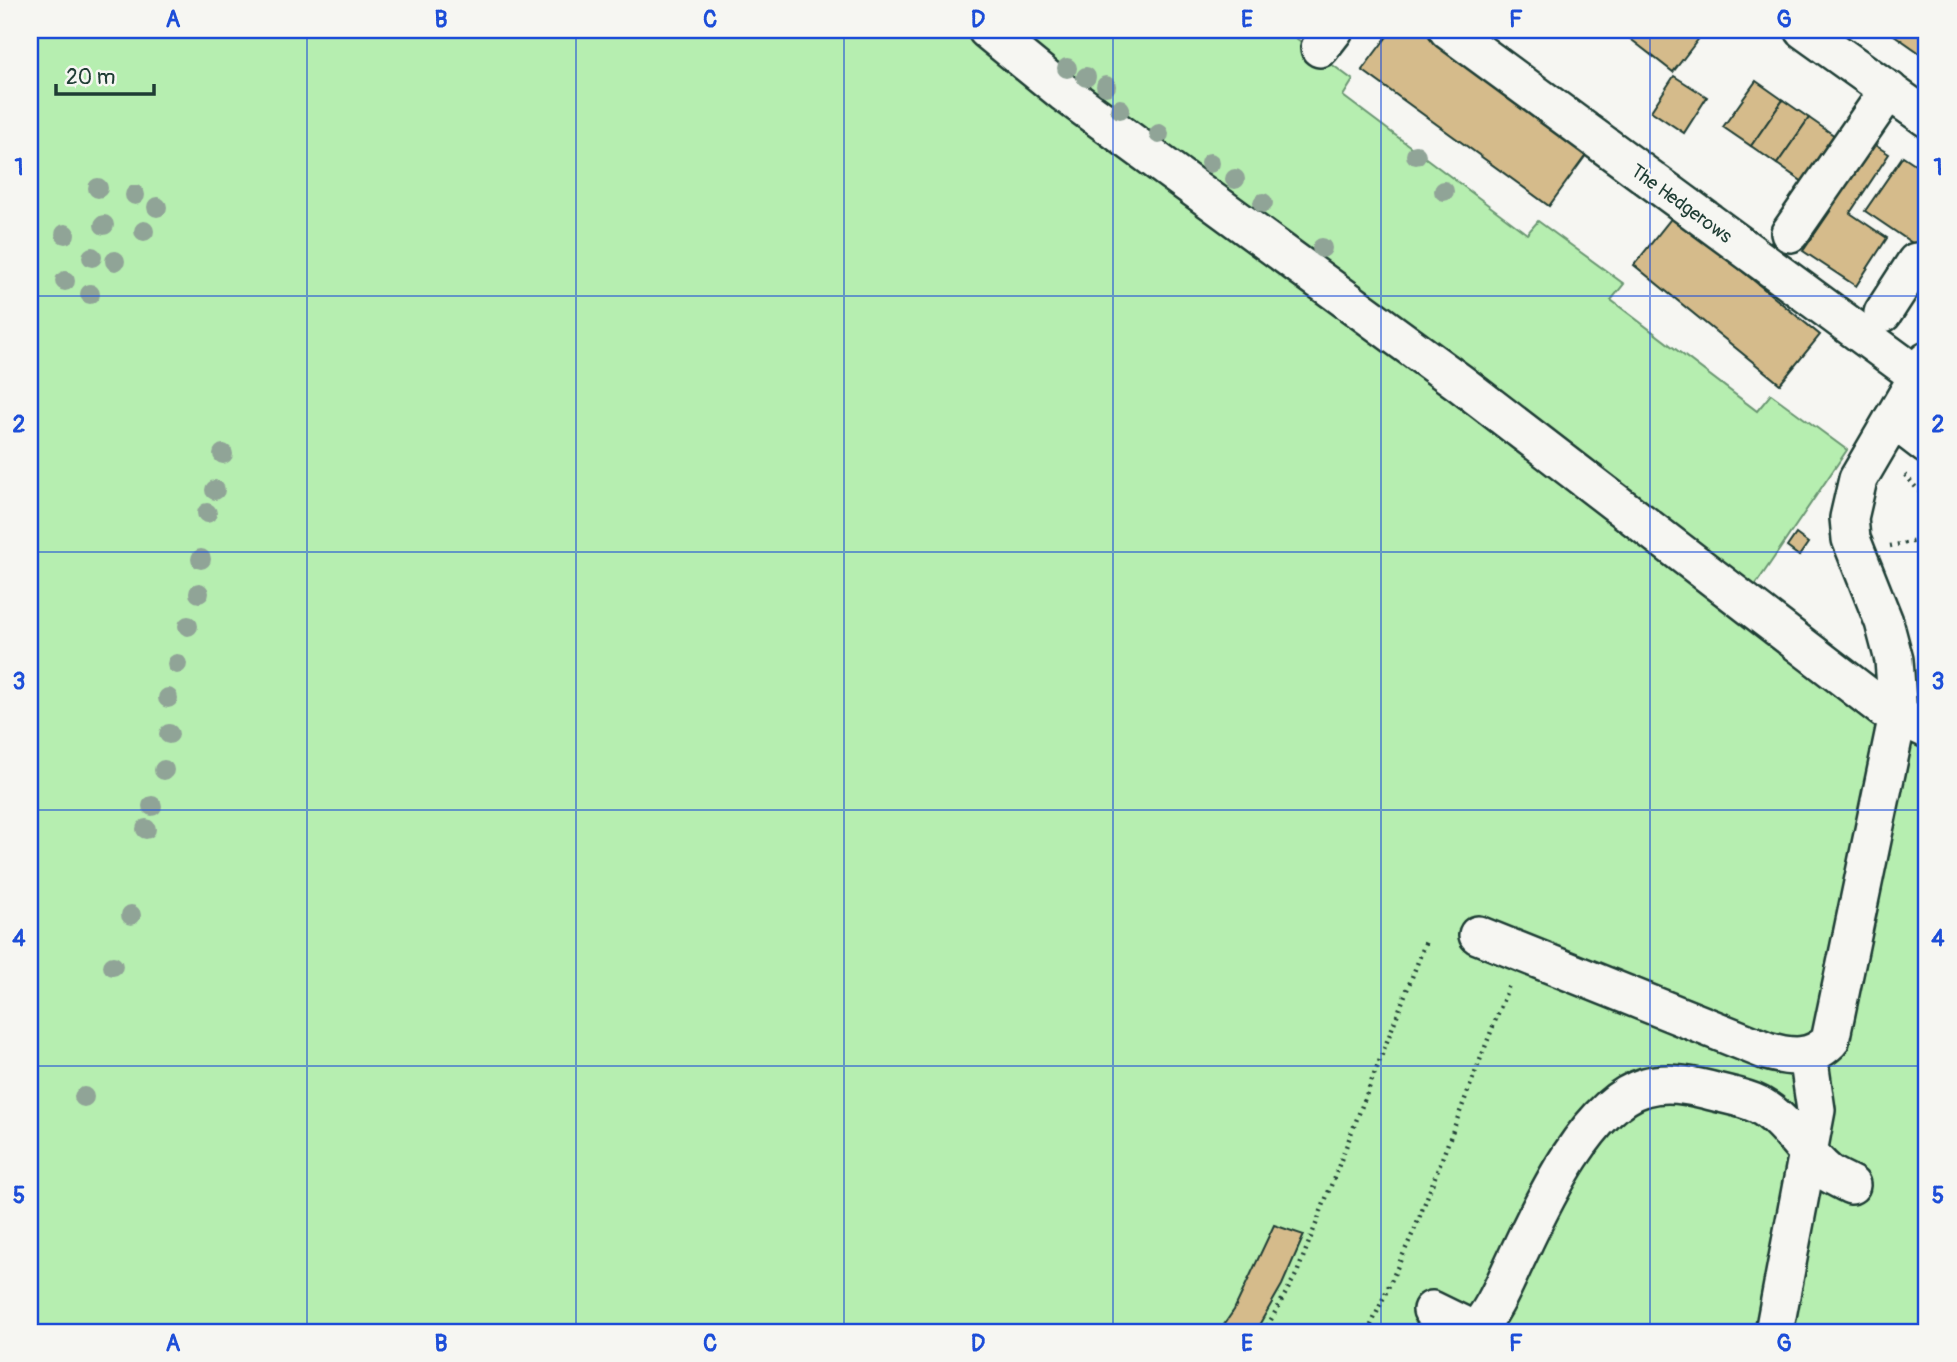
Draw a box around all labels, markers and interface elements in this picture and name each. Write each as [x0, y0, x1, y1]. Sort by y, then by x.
text: A [166, 5, 181, 34]
text: B [434, 5, 448, 34]
text: C [703, 5, 717, 34]
text: D [971, 5, 985, 34]
text: E [1241, 5, 1253, 34]
text: F [1509, 5, 1523, 34]
text: G [1776, 5, 1792, 34]
scale bar [56, 52, 154, 96]
text: 20 m [66, 64, 115, 91]
text: 1 [15, 153, 24, 182]
text: 1 [1934, 153, 1943, 182]
street label: The Hedgerows [1626, 159, 1737, 249]
text: 2 [13, 410, 26, 439]
text: 2 [1932, 410, 1945, 439]
text: 3 [13, 667, 25, 696]
text: 3 [1932, 667, 1944, 696]
text: 4 [12, 924, 26, 953]
text: 4 [1931, 924, 1945, 953]
text: 5 [13, 1181, 25, 1210]
text: 5 [1932, 1181, 1944, 1210]
text: A [166, 1329, 181, 1358]
text: B [434, 1329, 448, 1358]
text: C [703, 1329, 717, 1358]
text: D [971, 1329, 985, 1358]
text: E [1241, 1329, 1253, 1358]
text: F [1509, 1329, 1523, 1358]
text: G [1776, 1329, 1792, 1358]

